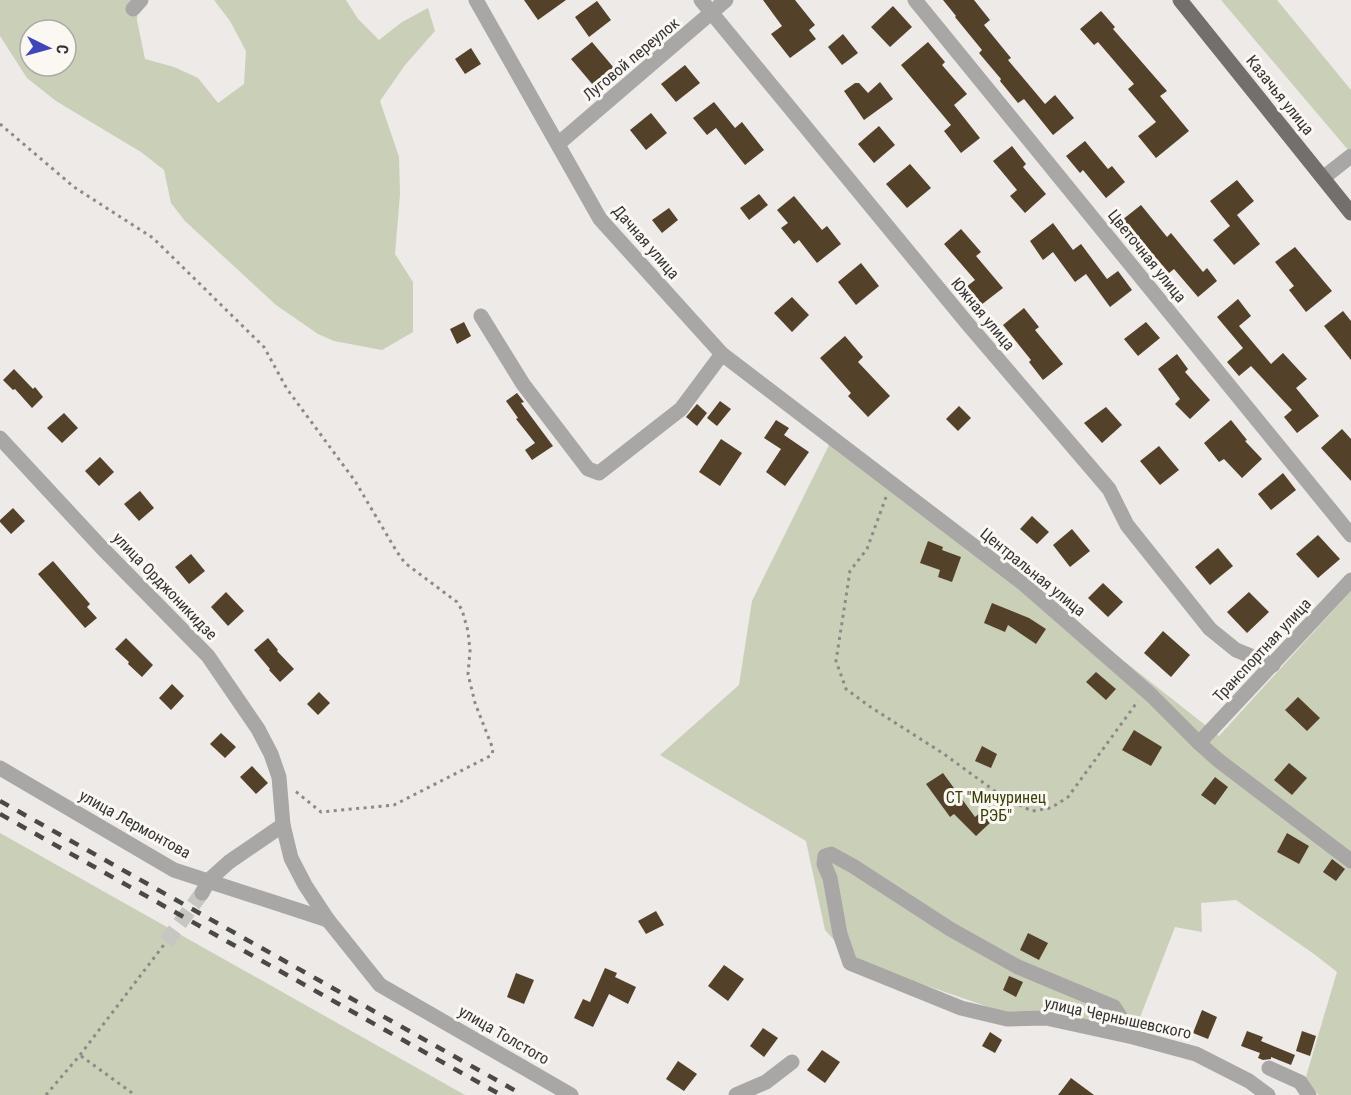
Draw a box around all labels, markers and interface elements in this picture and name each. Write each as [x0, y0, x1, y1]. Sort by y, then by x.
street label: Луговой переулок [579, 13, 683, 105]
north arrow [18, 18, 78, 78]
text: С [53, 44, 72, 55]
street label: Казачья улица [1242, 51, 1318, 139]
street label: Дачная улица [609, 201, 683, 283]
street label: Цветочная улица [1104, 206, 1190, 306]
street label: Южная улица [947, 274, 1019, 354]
street label: Центральная улица [977, 524, 1089, 620]
street label: улица Орджоникидзе [109, 528, 221, 644]
street label: Транспортная улица [1209, 594, 1315, 706]
street label: улица Лермонтова [76, 786, 194, 862]
park label: СТ "Мичуринец РЭБ" [946, 788, 1046, 825]
street label: улица Чернышевского [1043, 993, 1193, 1043]
street label: улица Толстого [455, 1001, 553, 1069]

